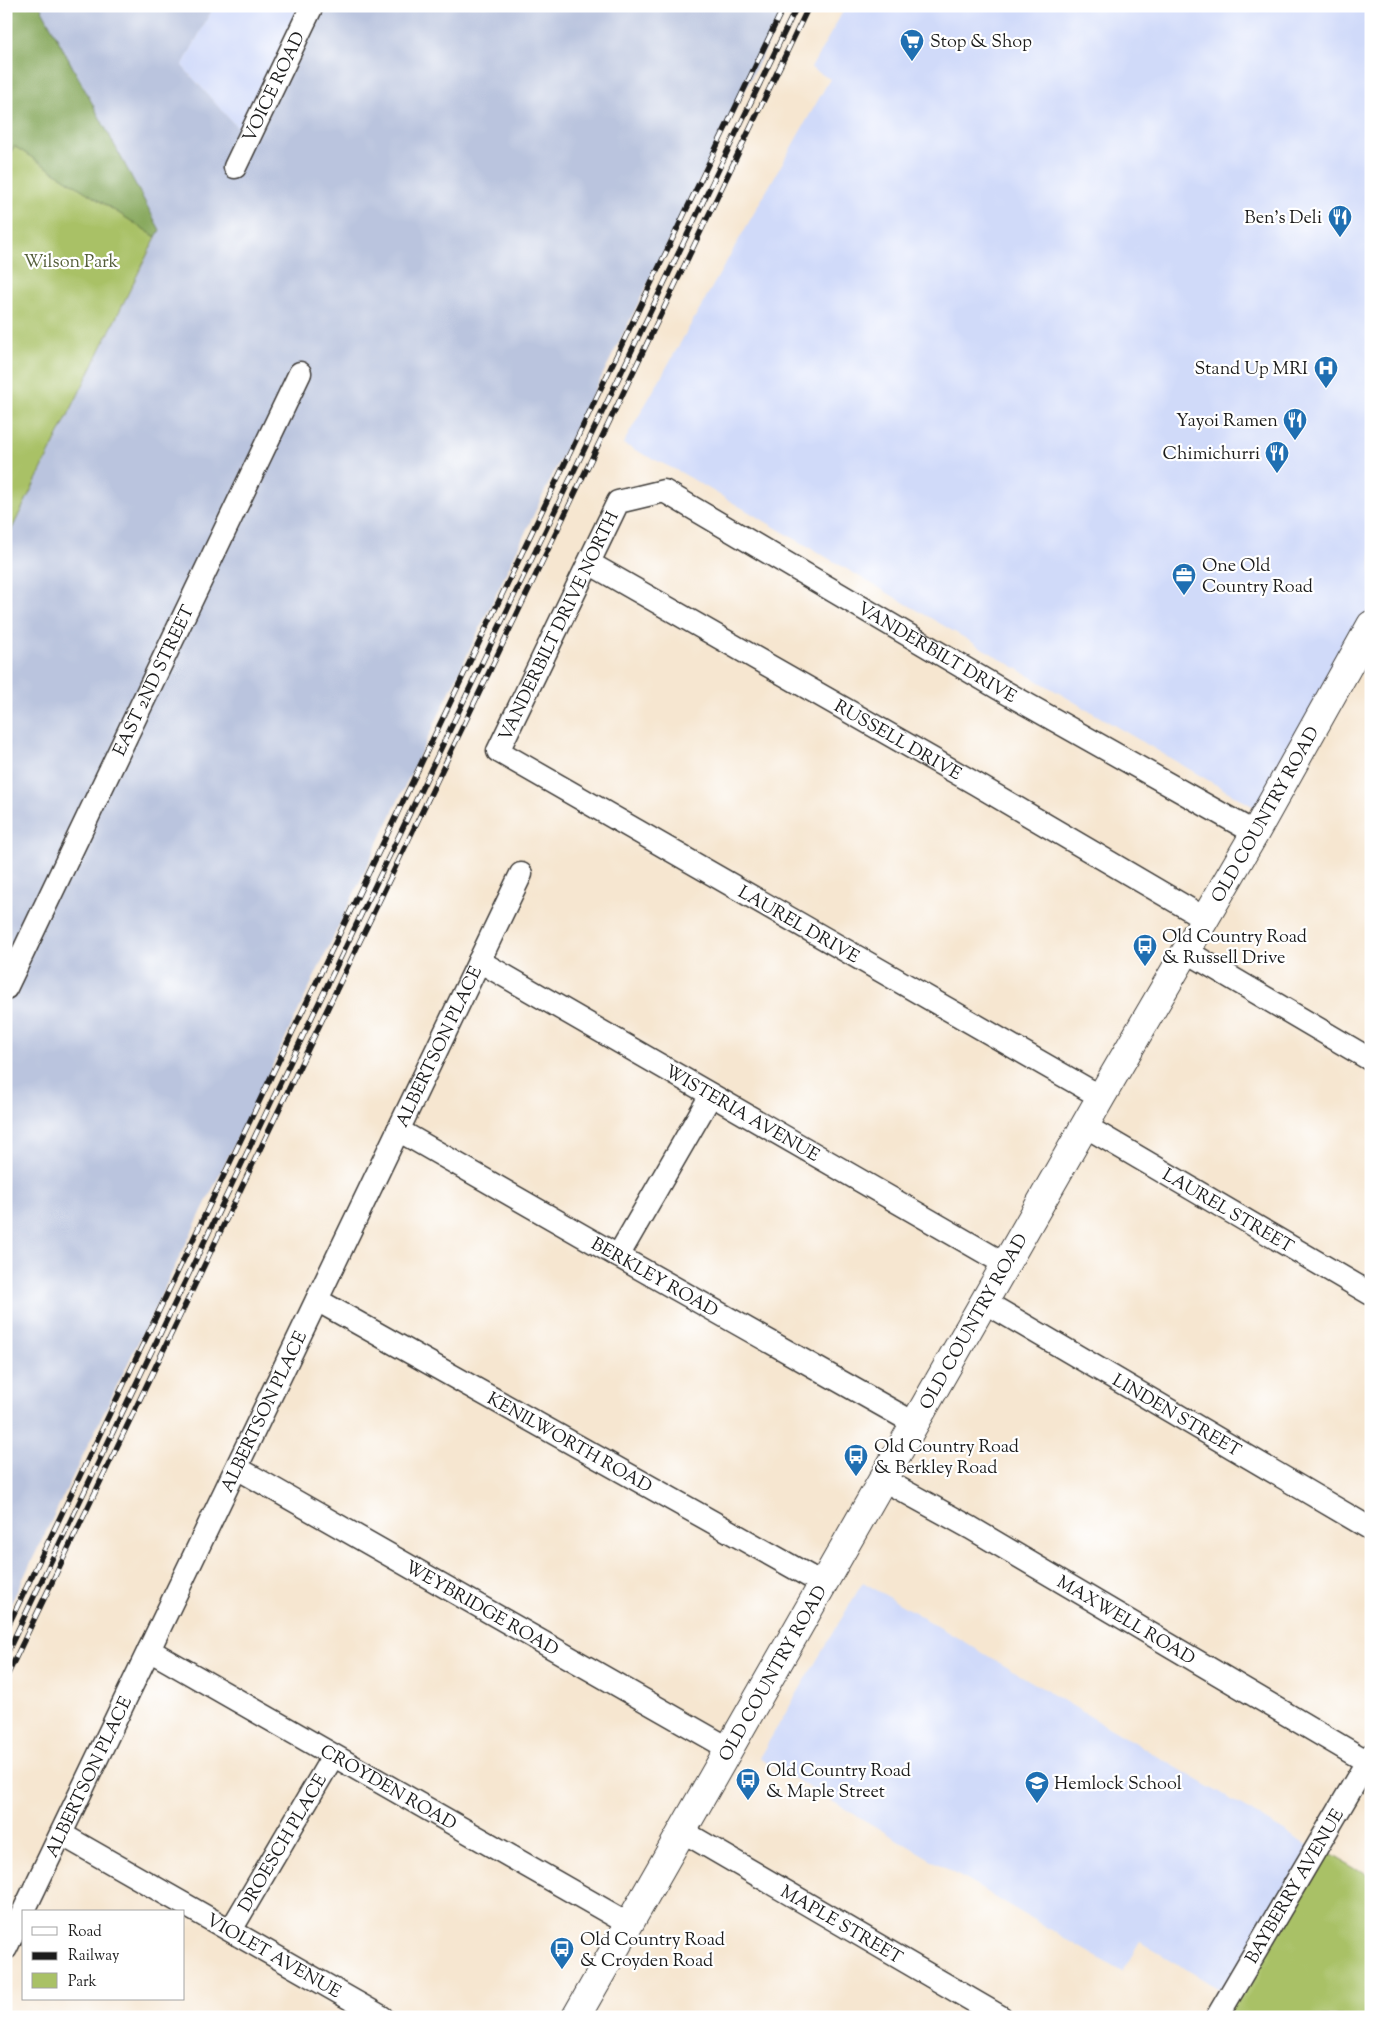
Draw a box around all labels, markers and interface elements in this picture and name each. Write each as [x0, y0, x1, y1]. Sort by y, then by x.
street label: VOICE ROAD [238, 28, 313, 147]
supermarket icon: Stop & Shop [899, 28, 925, 62]
place label: Stop & Shop [930, 30, 1032, 56]
restaurant icon: Ben's Deli [1327, 204, 1353, 238]
place label: Ben's Deli [1244, 206, 1322, 232]
park label: Wilson Park [24, 250, 119, 276]
hospital icon: Stand Up MRI [1313, 355, 1339, 389]
place label: Stand Up MRI [1194, 357, 1308, 383]
restaurant icon: Yayoi Ramen [1282, 407, 1308, 441]
place label: Yayoi Ramen [1176, 409, 1278, 435]
restaurant icon: Chimichurri [1264, 440, 1290, 474]
place label: Chimichurri [1162, 442, 1260, 468]
street label: VANDERBILT DRIVE NORTH [494, 507, 627, 746]
place label: One Old Country Road [1202, 554, 1313, 601]
office icon: One Old Country Road [1171, 562, 1197, 596]
street label: VANDERBILT DRIVE [852, 597, 1021, 711]
street label: EAST 2ND STREET [108, 601, 202, 761]
street label: RUSSELL DRIVE [829, 695, 966, 788]
street label: OLD COUNTRY ROAD [1206, 722, 1327, 908]
street label: LAUREL DRIVE [733, 880, 864, 971]
place label: Old Country Road & Russell Drive [1162, 925, 1307, 972]
bus stop icon: Old Country Road & Russell Drive [1132, 933, 1158, 967]
street label: ALBERTSON PLACE [390, 962, 490, 1132]
street label: WISTERIA AVENUE [659, 1060, 824, 1169]
street label: LAUREL STREET [1157, 1163, 1298, 1261]
street label: OLD COUNTRY ROAD [914, 1229, 1035, 1415]
street label: BERKLEY ROAD [586, 1232, 722, 1325]
street label: ALBERTSON PLACE [215, 1327, 315, 1497]
street label: LINDEN STREET [1107, 1369, 1245, 1465]
street label: KENILWORTH ROAD [482, 1387, 656, 1500]
place label: Old Country Road & Berkley Road [874, 1435, 1019, 1482]
bus stop icon: Old Country Road & Berkley Road [843, 1443, 869, 1477]
street label: WEYBRIDGE ROAD [399, 1555, 563, 1664]
street label: MAXWELL ROAD [1051, 1570, 1200, 1672]
street label: OLD COUNTRY ROAD [713, 1581, 835, 1767]
street label: ALBERTSON PLACE [40, 1693, 140, 1862]
street label: CROYDEN ROAD [314, 1739, 461, 1838]
place label: Old Country Road & Maple Street [766, 1759, 911, 1806]
bus stop icon: Old Country Road & Maple Street [735, 1767, 761, 1801]
street label: DROESCH PLACE [233, 1770, 335, 1918]
school or university icon: Hemlock School [1024, 1770, 1050, 1804]
place label: Hemlock School [1054, 1772, 1182, 1798]
street label: BAYBERRY AVENUE [1240, 1805, 1351, 1969]
street label: MAPLE STREET [775, 1880, 907, 1972]
street label: VIOLET AVENUE [201, 1908, 345, 2006]
legend [22, 1910, 185, 2000]
text: Road [68, 1922, 102, 1943]
place label: Old Country Road & Croyden Road [580, 1928, 725, 1975]
bus stop icon: Old Country Road & Croyden Road [549, 1936, 575, 1970]
text: Railway [68, 1946, 120, 1967]
text: Park [68, 1972, 97, 1993]

